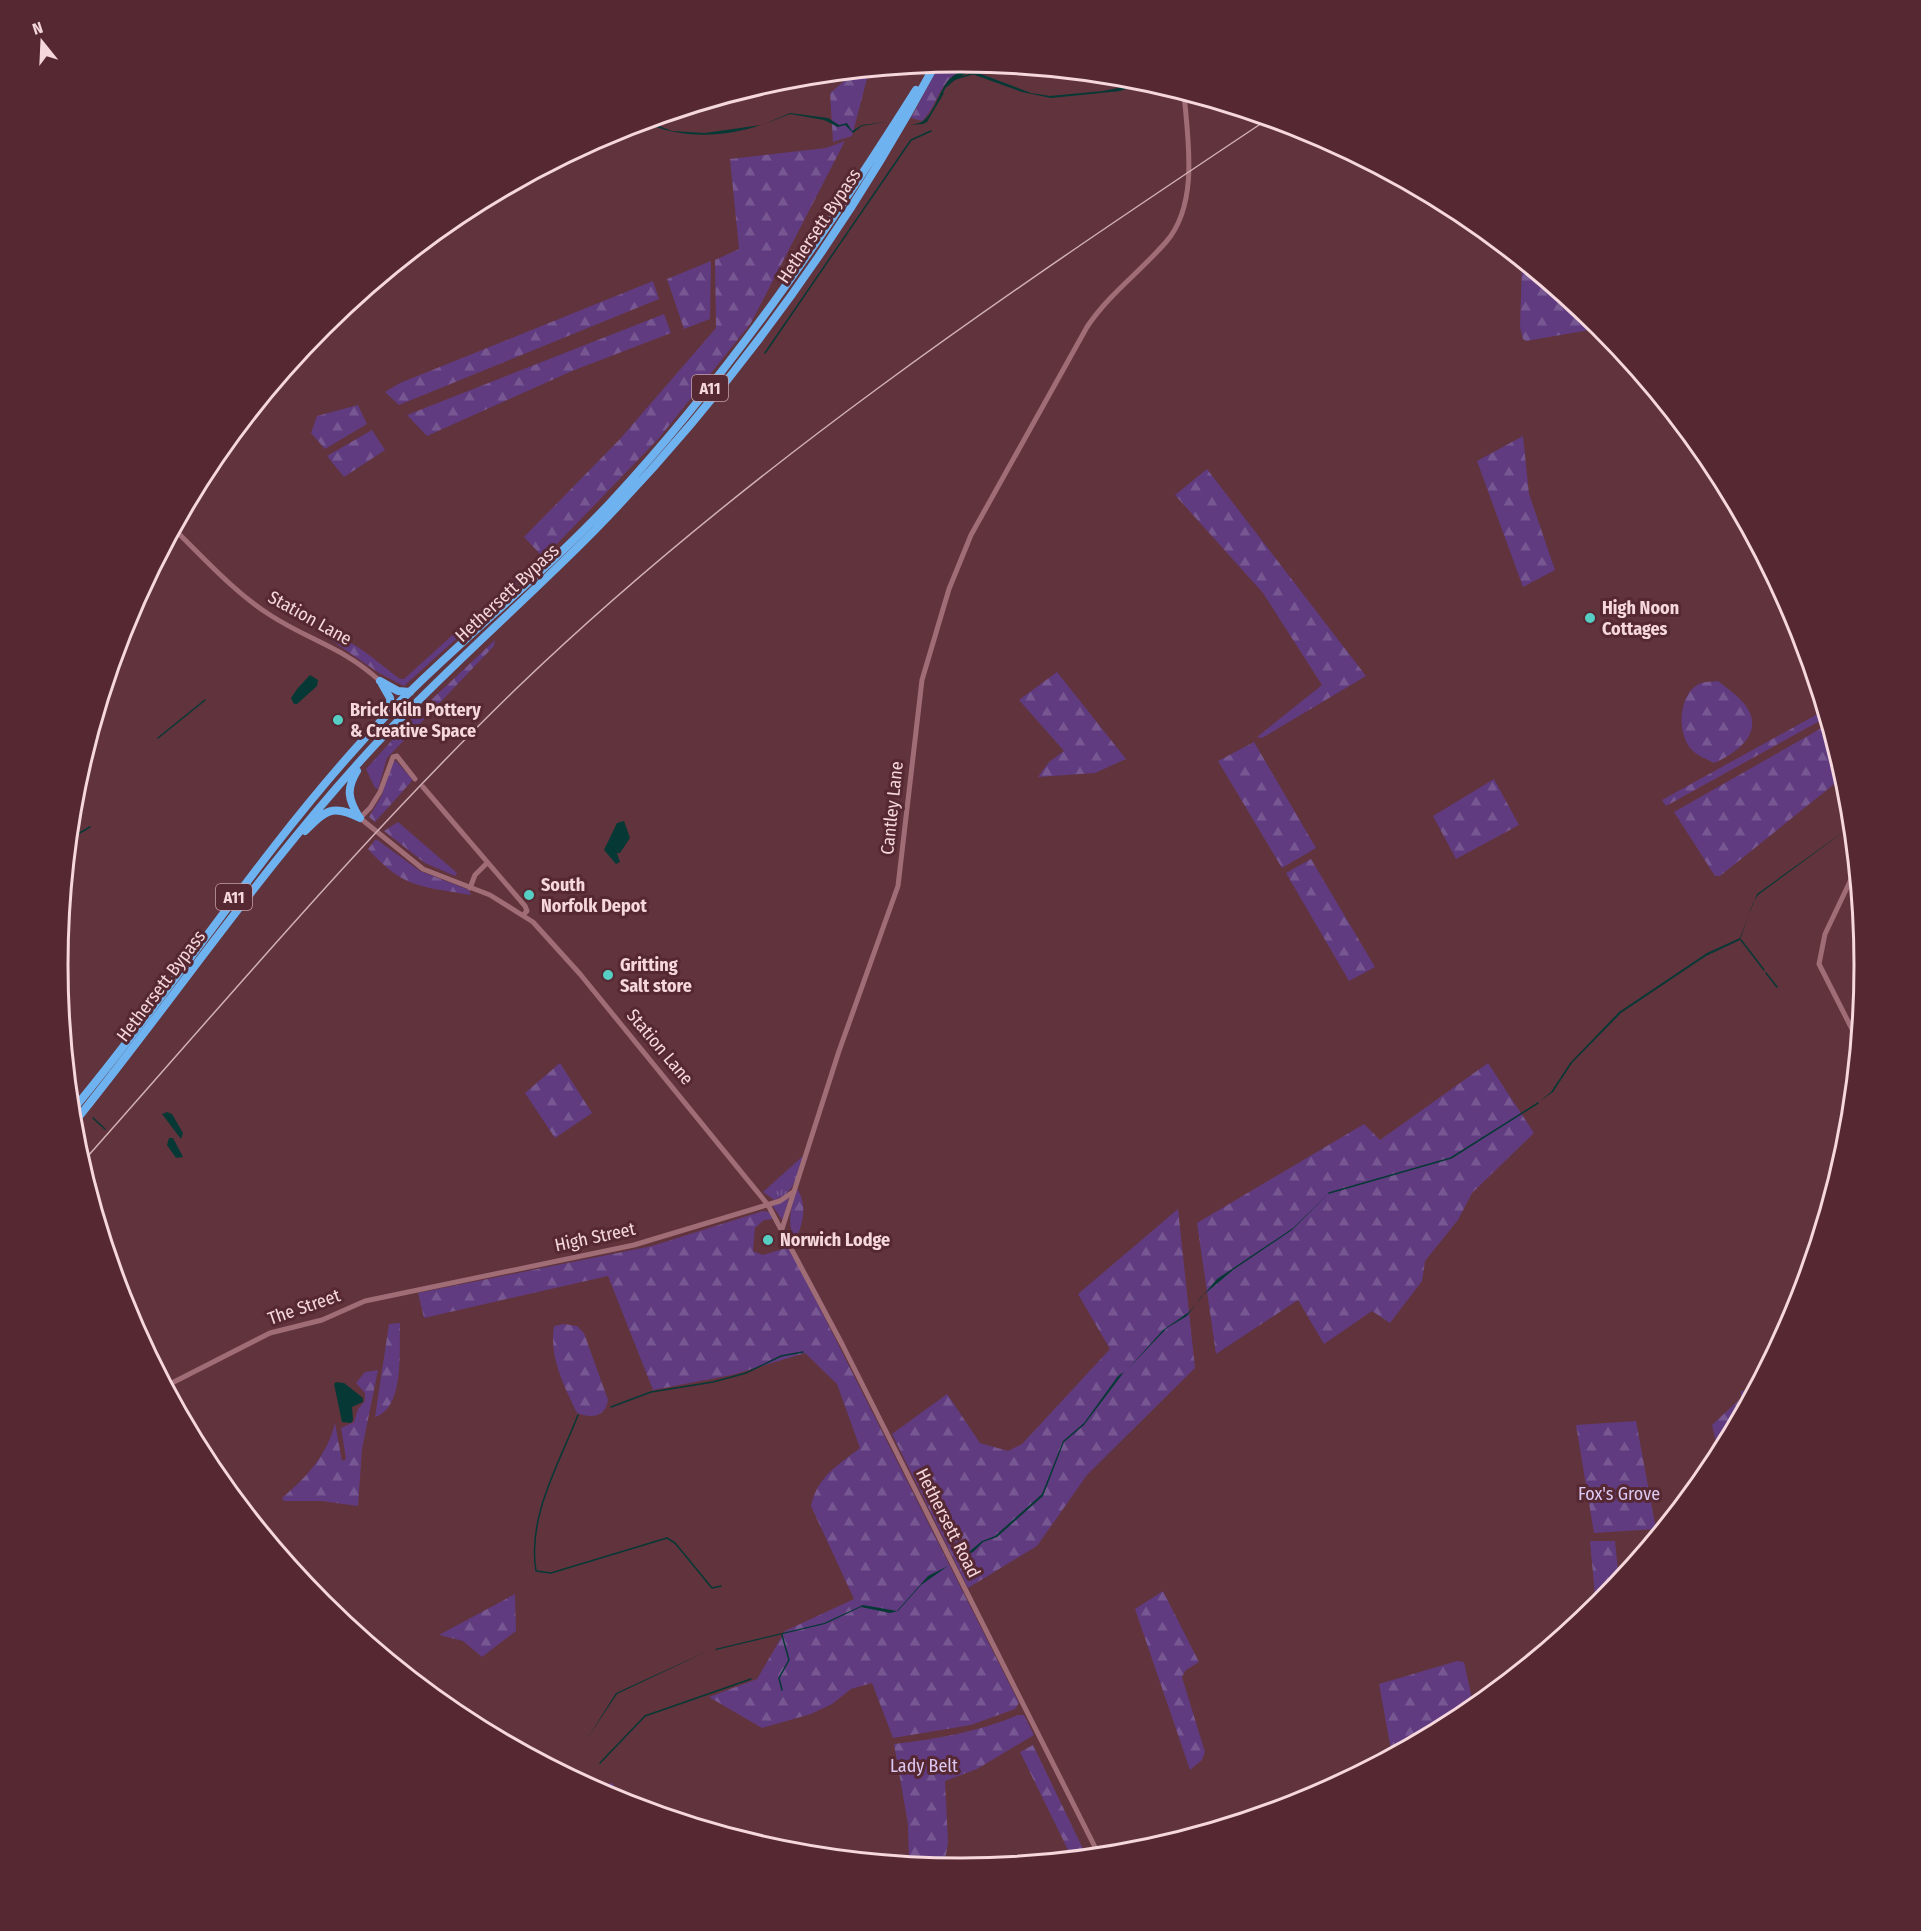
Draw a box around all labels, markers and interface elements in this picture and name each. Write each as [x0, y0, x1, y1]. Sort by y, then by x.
north arrow [12, 12, 72, 72]
text: N [30, 18, 45, 39]
street label: Hethersett Bypass [772, 164, 866, 288]
road number: A11 [692, 375, 728, 401]
street label: Hethersett Bypass [451, 539, 564, 647]
street label: Station Lane [264, 586, 356, 650]
place label: High Noon Cottages [1602, 597, 1679, 640]
marker: High Noon Cottages [1583, 611, 1597, 625]
place label: Brick Kiln Pottery & Creative Space [350, 699, 481, 742]
marker: Brick Kiln Pottery & Creative Space [331, 713, 345, 727]
street label: Cantley Lane [876, 760, 908, 856]
place label: South Norfolk Depot [541, 874, 647, 917]
road number: A11 [216, 884, 252, 910]
marker: South Norfolk Depot [522, 888, 536, 902]
street label: Hethersett Bypass [112, 926, 210, 1046]
place label: Gritting Salt store [620, 954, 692, 997]
marker: Gritting Salt store [601, 968, 615, 982]
street label: Station Lane [622, 1005, 698, 1089]
street label: High Street [553, 1218, 637, 1256]
place label: Norwich Lodge [780, 1229, 890, 1251]
marker: Norwich Lodge [761, 1233, 775, 1247]
street label: The Street [265, 1284, 343, 1330]
street label: Hethersett Road [911, 1465, 985, 1581]
park label: Fox's Grove [1578, 1483, 1660, 1505]
park label: Lady Belt [890, 1755, 958, 1777]

